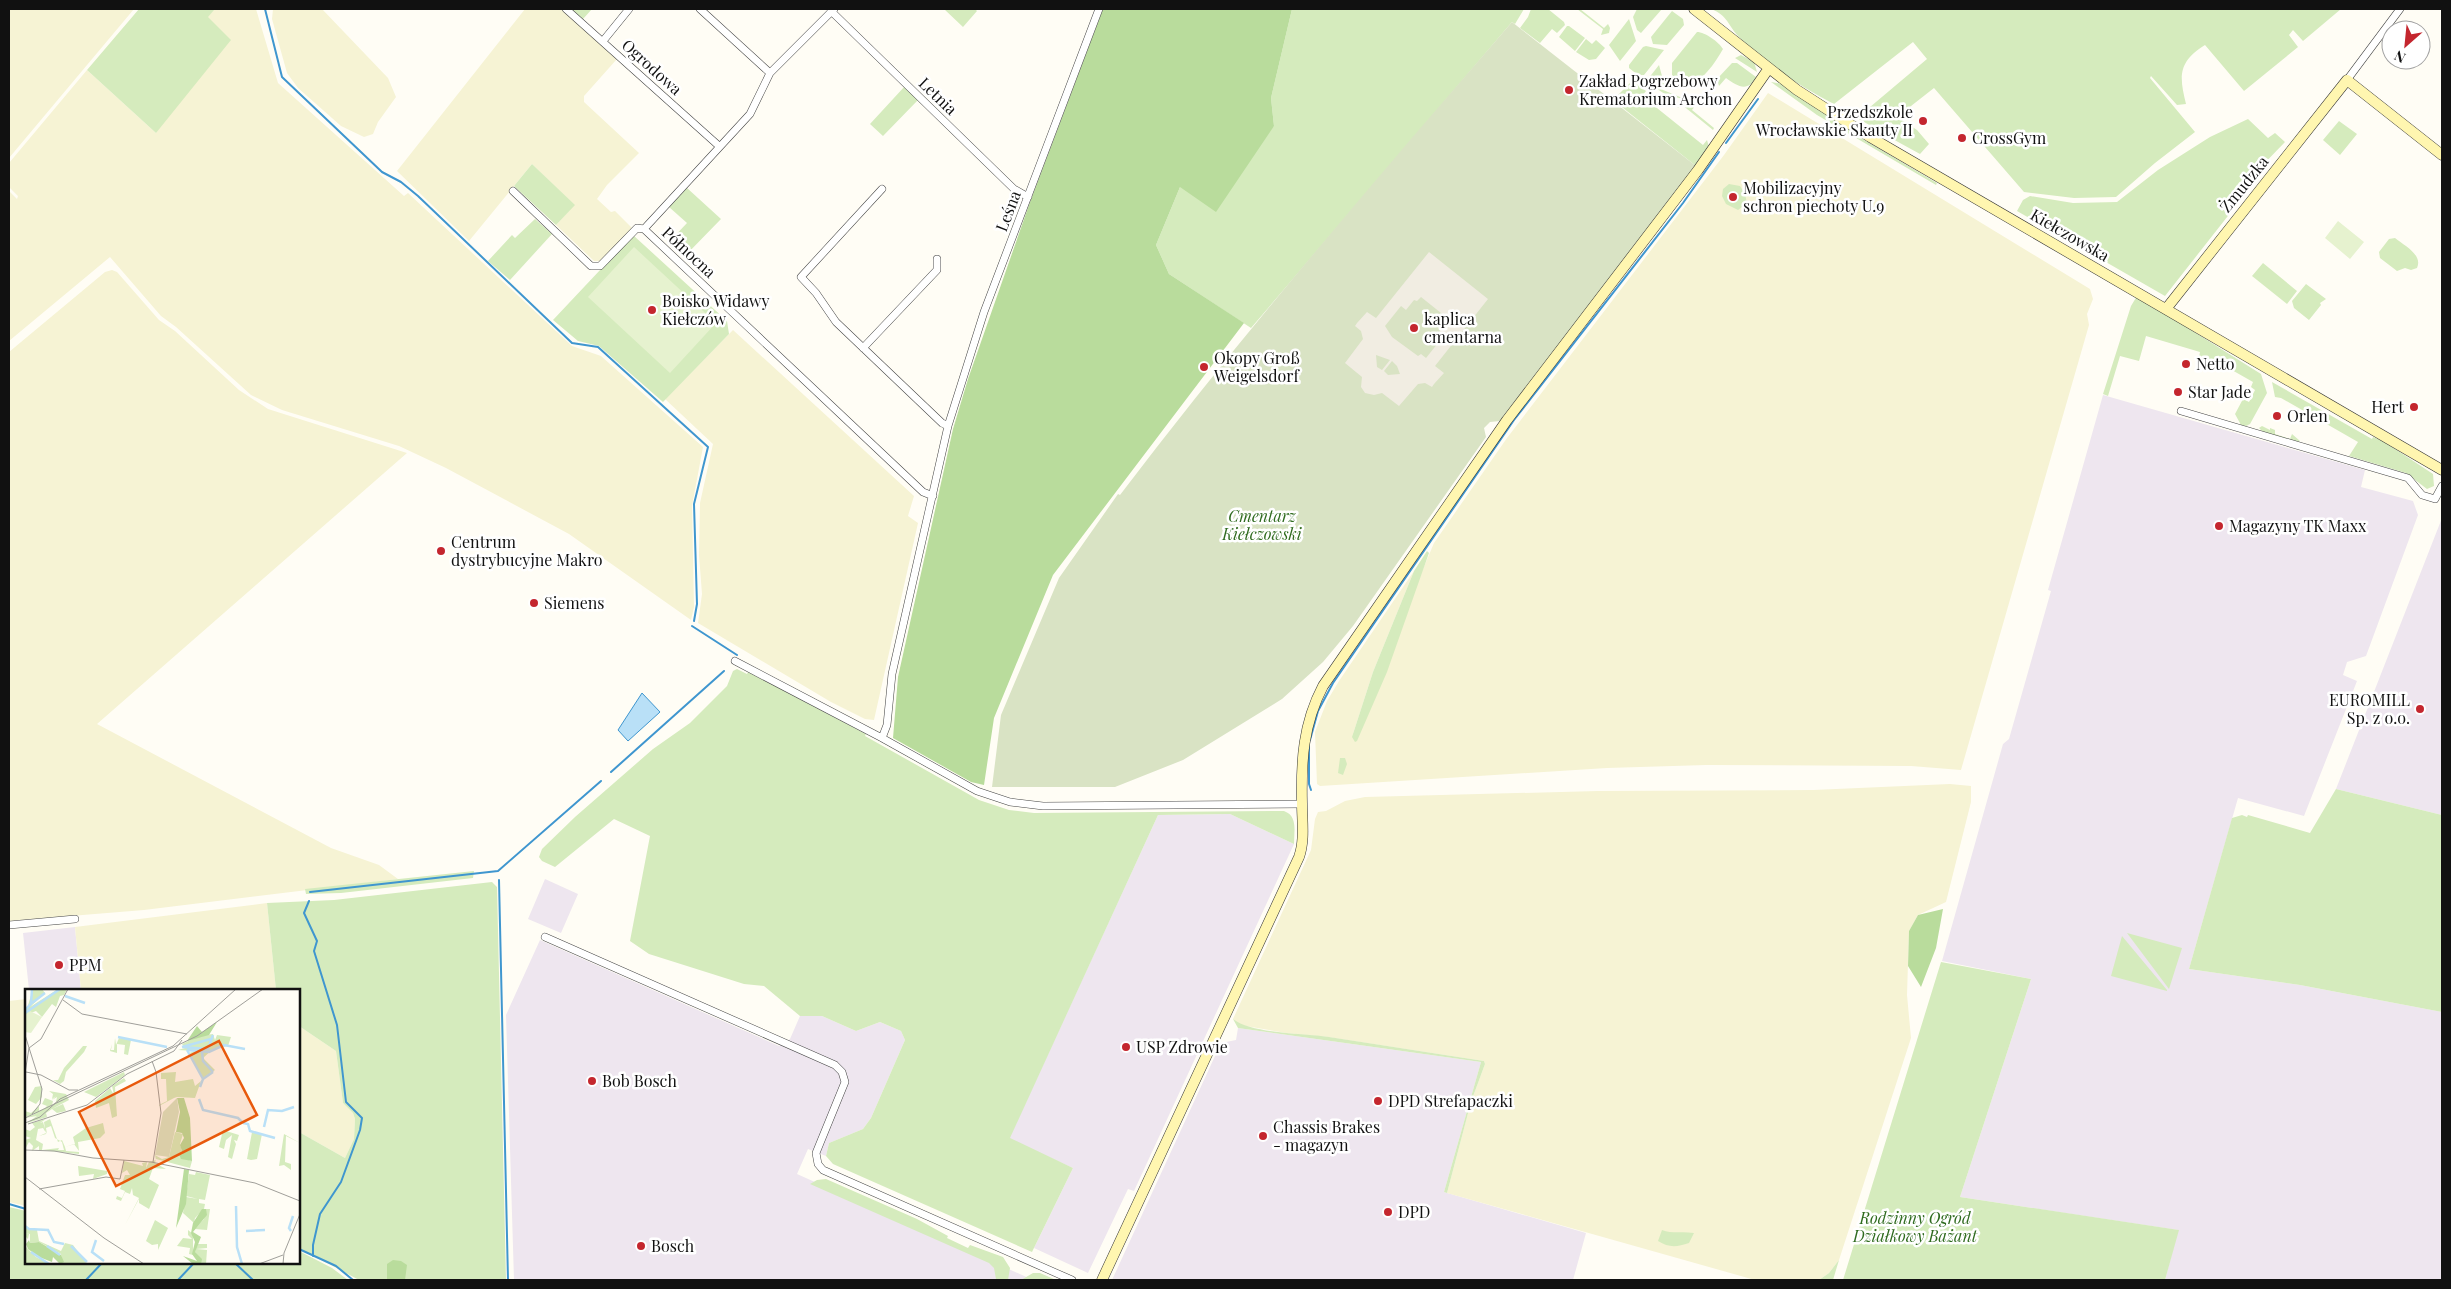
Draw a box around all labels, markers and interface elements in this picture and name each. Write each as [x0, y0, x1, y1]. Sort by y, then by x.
north arrow [2381, 20, 2431, 70]
street label: Ogrodowa [618, 34, 687, 99]
text: N [2391, 46, 2409, 68]
place label: Zakład Pogrzebowy Krematorium Archon [1579, 70, 1733, 109]
street label: Letnia [915, 72, 962, 119]
marker: Zakład Pogrzebowy Krematorium Archon [1563, 84, 1575, 96]
place label: Przedszkole Wrocławskie Skauty II [1755, 101, 1913, 140]
marker: Przedszkole Wrocławskie Skauty II [1917, 115, 1929, 127]
place label: CrossGym [1972, 127, 2046, 148]
marker: CrossGym [1956, 132, 1968, 144]
street label: Żmudzka [2215, 151, 2273, 216]
place label: Mobilizacyjny schron piechoty U.9 [1743, 177, 1884, 216]
street label: Leśna [990, 187, 1025, 234]
marker: Mobilizacyjny schron piechoty U.9 [1727, 191, 1739, 203]
street label: Kiełczowska [2027, 204, 2113, 266]
street label: Północna [658, 221, 721, 282]
place label: Boisko Widawy Kiełczów [662, 290, 770, 329]
marker: Boisko Widawy Kiełczów [646, 304, 658, 316]
place label: kaplica cmentarna [1424, 308, 1502, 347]
marker: kaplica cmentarna [1408, 322, 1420, 334]
place label: Okopy Groß Weigelsdorf [1213, 347, 1300, 386]
place label: Netto [2196, 353, 2235, 374]
marker: Netto [2180, 358, 2192, 370]
marker: Okopy Groß Weigelsdorf [1198, 361, 1210, 373]
place label: Star Jade [2188, 381, 2251, 402]
marker: Star Jade [2172, 386, 2184, 398]
place label: Hert [2371, 396, 2404, 417]
marker: Hert [2408, 401, 2420, 413]
place label: Orlen [2287, 405, 2328, 426]
marker: Orlen [2271, 410, 2283, 422]
park label: Cmentarz Kiełczowski [1221, 505, 1303, 544]
place label: Magazyny TK Maxx [2229, 515, 2367, 536]
marker: Magazyny TK Maxx [2213, 520, 2225, 532]
place label: Centrum dystrybucyjne Makro [451, 531, 603, 570]
marker: Centrum dystrybucyjne Makro [435, 545, 447, 557]
place label: Siemens [544, 592, 604, 613]
marker: Siemens [528, 597, 540, 609]
place label: EUROMILL Sp. z o.o. [2329, 689, 2410, 728]
marker: EUROMILL Sp. z o.o. [2414, 703, 2426, 715]
place label: PPM [69, 954, 102, 975]
marker: PPM [53, 959, 65, 971]
inset map [25, 989, 300, 1264]
place label: USP Zdrowie [1136, 1036, 1228, 1057]
marker: USP Zdrowie [1120, 1041, 1132, 1053]
place label: Bob Bosch [602, 1070, 677, 1091]
marker: Bob Bosch [586, 1075, 598, 1087]
place label: DPD Strefapaczki [1388, 1090, 1513, 1111]
marker: DPD Strefapaczki [1372, 1095, 1384, 1107]
place label: Chassis Brakes - magazyn [1273, 1116, 1380, 1155]
marker: Chassis Brakes - magazyn [1257, 1130, 1269, 1142]
place label: DPD [1398, 1201, 1430, 1222]
marker: DPD [1382, 1206, 1394, 1218]
park label: Rodzinny Ogród Działkowy Bażant [1852, 1207, 1978, 1246]
place label: Bosch [651, 1235, 695, 1256]
marker: Bosch [635, 1240, 647, 1252]

